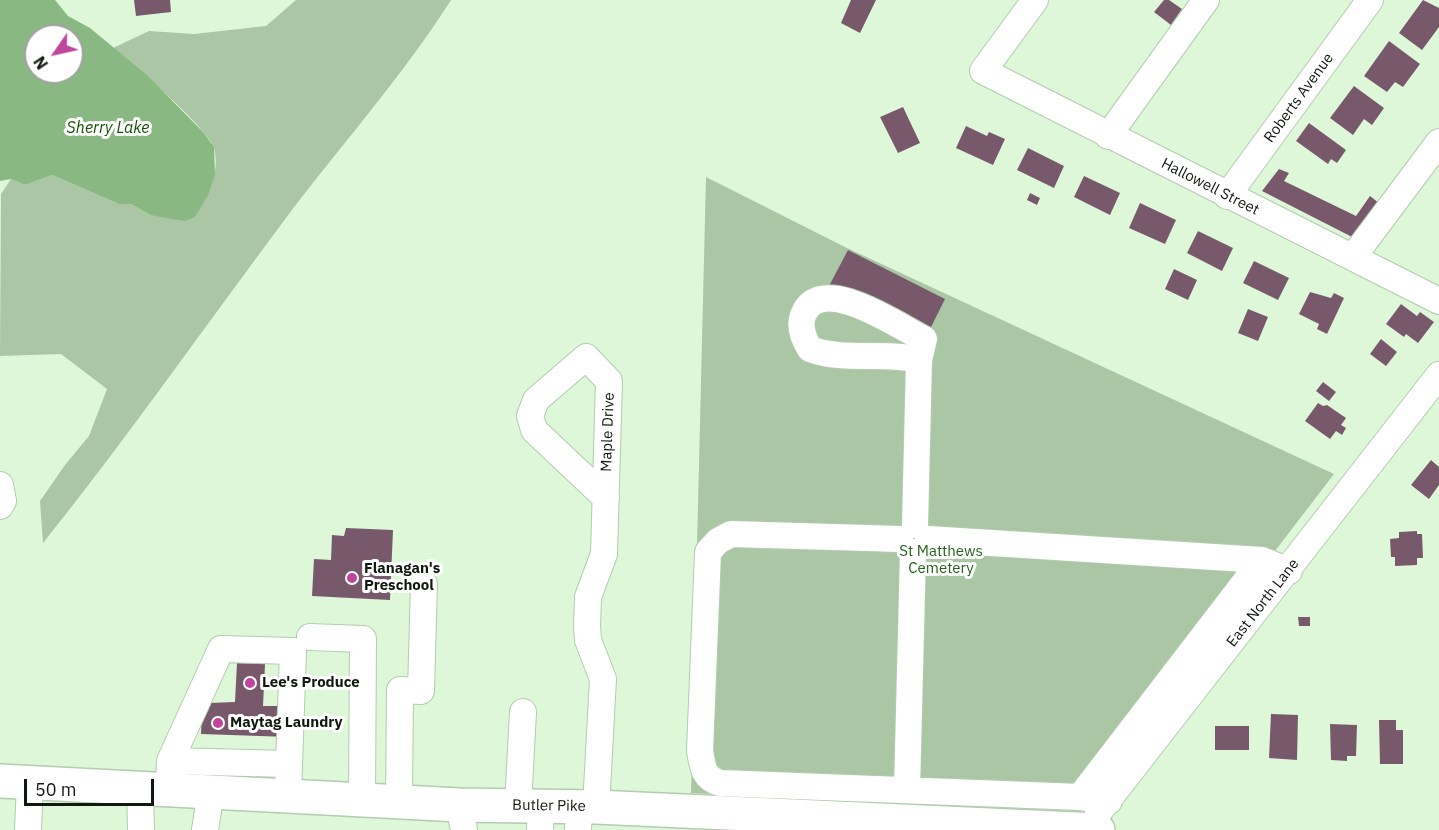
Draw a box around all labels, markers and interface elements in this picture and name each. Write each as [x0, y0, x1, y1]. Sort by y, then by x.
north arrow [24, 24, 84, 84]
street label: Roberts Avenue [1260, 50, 1338, 146]
text: N [29, 53, 52, 73]
water label: Sherry Lake [67, 118, 149, 138]
street label: Hallowell Street [1158, 155, 1262, 219]
street label: Maple Drive [598, 392, 618, 472]
park label: St Matthews Cemetery [899, 543, 983, 578]
street label: East North Lane [1223, 555, 1303, 651]
place label: Flanagan's Preschool [364, 560, 440, 595]
marker: Flanagan's Preschool [345, 571, 359, 585]
place label: Lee's Produce [262, 674, 360, 692]
marker: Lee's Produce [243, 676, 257, 690]
place label: Maytag Laundry [230, 714, 343, 732]
marker: Maytag Laundry [211, 716, 225, 730]
scale bar [27, 767, 158, 805]
text: 50 m [35, 778, 77, 801]
street label: Butler Pike [512, 796, 586, 816]

